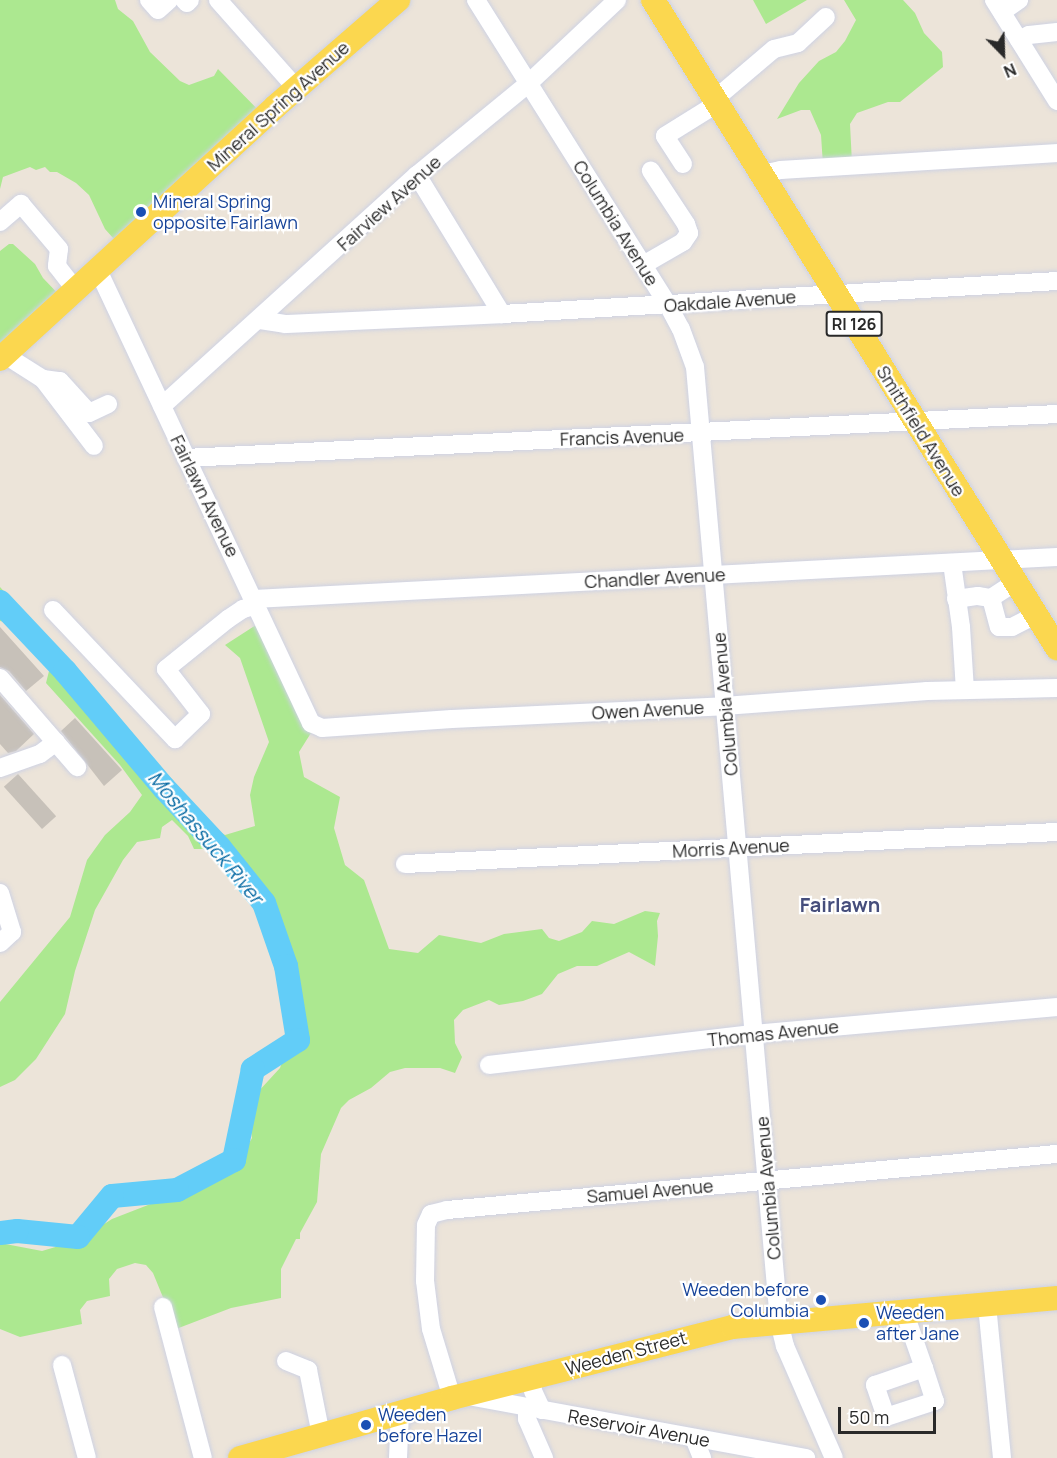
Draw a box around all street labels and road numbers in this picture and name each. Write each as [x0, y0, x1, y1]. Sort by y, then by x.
street label: Mineral Spring Avenue [203, 37, 353, 175]
street label: Fairview Avenue [333, 151, 445, 255]
street label: Columbia Avenue [569, 156, 663, 290]
street label: Oakdale Avenue [663, 286, 797, 316]
road number: RI 126 [826, 311, 882, 337]
street label: Smithfield Avenue [872, 362, 970, 500]
street label: Francis Avenue [559, 424, 685, 450]
street label: Fairlawn Avenue [166, 432, 244, 560]
street label: Chandler Avenue [584, 564, 726, 592]
street label: Columbia Avenue [708, 631, 742, 777]
street label: Owen Avenue [591, 696, 705, 724]
street label: Morris Avenue [672, 834, 790, 862]
street label: Thomas Avenue [706, 1015, 840, 1051]
street label: Columbia Avenue [751, 1115, 785, 1261]
street label: Samuel Avenue [586, 1175, 714, 1207]
street label: Weeden Street [563, 1326, 689, 1380]
street label: Reservoir Avenue [566, 1405, 712, 1451]

